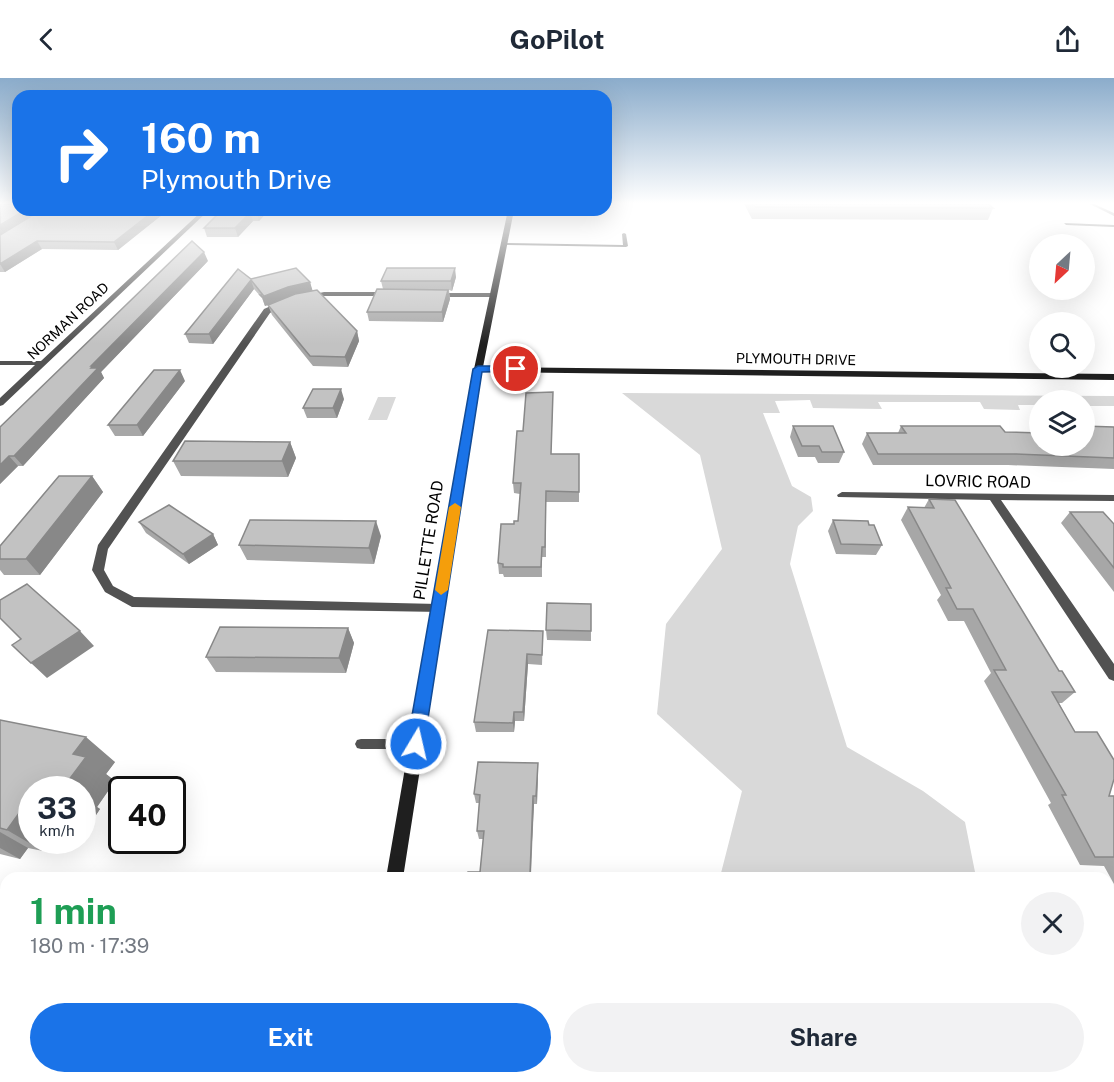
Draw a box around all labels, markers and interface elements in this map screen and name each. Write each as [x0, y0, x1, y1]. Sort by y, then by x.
icon: back [30, 23, 63, 56]
text: GoPilot [510, 23, 604, 55]
icon: share [1051, 23, 1084, 56]
text: 160 m [141, 113, 261, 162]
icon: right [42, 114, 120, 192]
text: Plymouth Drive [141, 163, 332, 195]
north arrow [1029, 234, 1095, 300]
map controls [1029, 234, 1095, 456]
street label: NORMAN ROAD [24, 279, 112, 363]
button: search [1029, 312, 1095, 378]
pin [490, 343, 541, 394]
street label: PLYMOUTH DRIVE [736, 350, 856, 368]
icon: arrive [499, 352, 532, 385]
button: layers [1029, 390, 1095, 456]
street label: LOVRIC ROAD [925, 471, 1031, 492]
street label: PILLETTE ROAD [410, 479, 447, 601]
position arrow [384, 712, 448, 776]
speed limit sign: 40 [108, 776, 186, 854]
text: 33 [37, 790, 77, 826]
text: km/h [39, 822, 75, 839]
text: 1 min [30, 890, 117, 932]
button: close [1021, 892, 1084, 955]
text: 180 m · 17:39 [30, 934, 149, 958]
button: Exit [30, 1003, 551, 1072]
button: Share [563, 1003, 1084, 1072]

